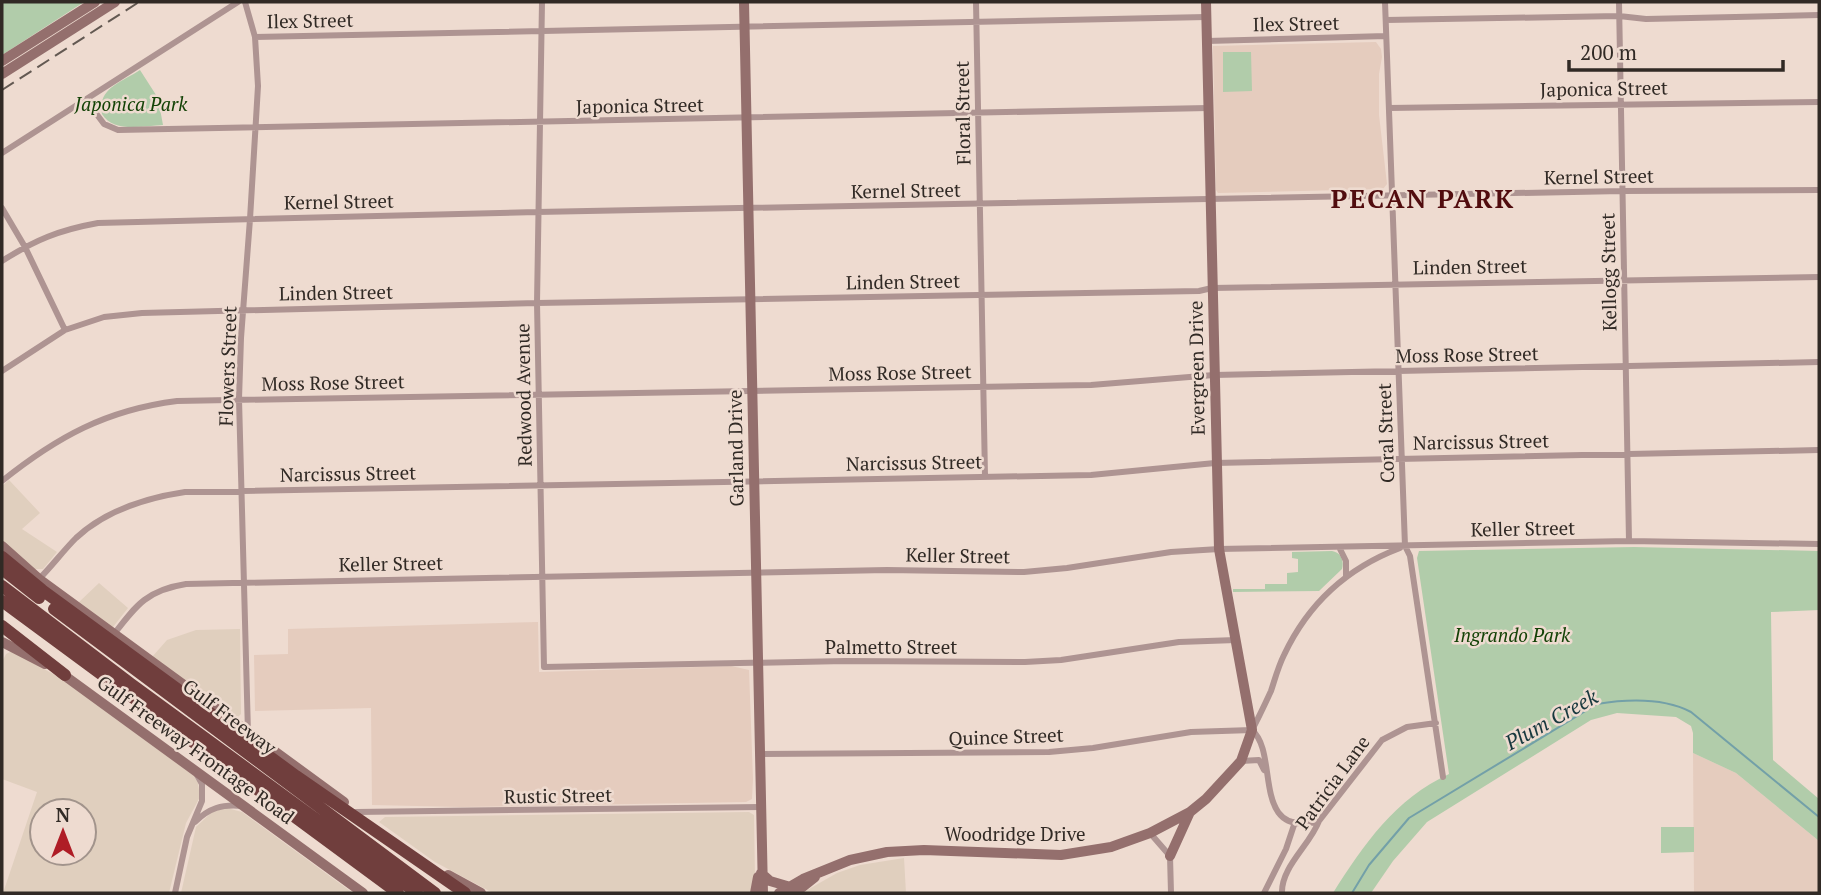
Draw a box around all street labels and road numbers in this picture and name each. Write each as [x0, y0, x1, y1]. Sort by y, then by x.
street label: Ilex Street [266, 7, 354, 33]
street label: Ilex Street [1252, 10, 1340, 36]
street label: Floral Street [949, 61, 975, 165]
street label: Japonica Street [1540, 74, 1668, 102]
street label: Japonica Street [576, 91, 704, 119]
street label: Kernel Street [1544, 163, 1654, 189]
street label: Kernel Street [851, 177, 961, 203]
street label: Kernel Street [284, 188, 394, 214]
street label: Kellogg Street [1594, 213, 1622, 331]
street label: Linden Street [1413, 253, 1527, 279]
street label: Linden Street [846, 268, 960, 294]
street label: Linden Street [279, 279, 393, 305]
street label: Evergreen Drive [1182, 300, 1210, 436]
street label: Flowers Street [212, 305, 242, 427]
street label: Redwood Avenue [509, 323, 537, 467]
street label: Moss Rose Street [1395, 340, 1539, 368]
street label: Moss Rose Street [828, 358, 972, 386]
street label: Moss Rose Street [261, 368, 405, 396]
street label: Coral Street [1371, 382, 1399, 484]
street label: Garland Drive [721, 389, 749, 507]
street label: Narcissus Street [1413, 427, 1549, 455]
street label: Narcissus Street [846, 448, 982, 476]
street label: Narcissus Street [280, 459, 416, 487]
street label: Keller Street [1471, 515, 1575, 541]
street label: Keller Street [906, 542, 1010, 568]
street label: Keller Street [339, 550, 443, 576]
street label: Palmetto Street [825, 634, 957, 659]
street label: Gulf Freeway Frontage Road [92, 669, 300, 829]
street label: Gulf Freeway [178, 673, 282, 759]
street label: Quince Street [948, 721, 1064, 751]
street label: Patricia Lane [1289, 730, 1375, 834]
street label: Rustic Street [504, 782, 612, 808]
street label: Woodridge Drive [944, 821, 1086, 846]

